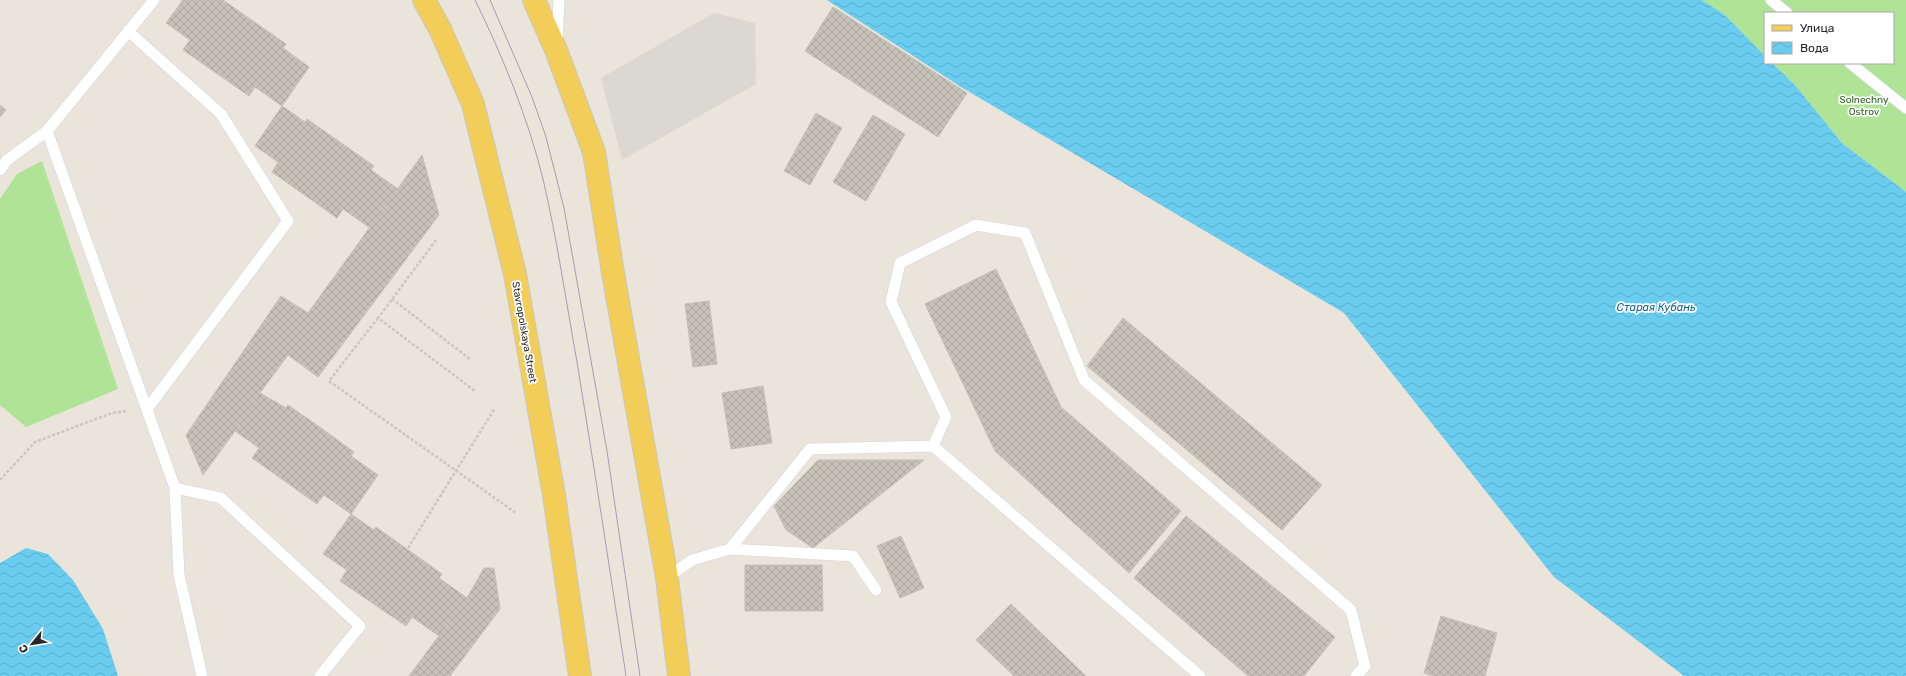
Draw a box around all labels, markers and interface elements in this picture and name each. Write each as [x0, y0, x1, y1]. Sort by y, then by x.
legend [1764, 12, 1894, 64]
text: Улица [1800, 21, 1834, 35]
text: Вода [1800, 41, 1829, 55]
park label: Solnechny Ostrov [1839, 94, 1889, 118]
street label: Stavropolskaya Street [509, 281, 539, 384]
water label: Старая Кубань [1617, 301, 1696, 314]
north arrow [12, 624, 52, 664]
text: С [16, 642, 31, 655]

